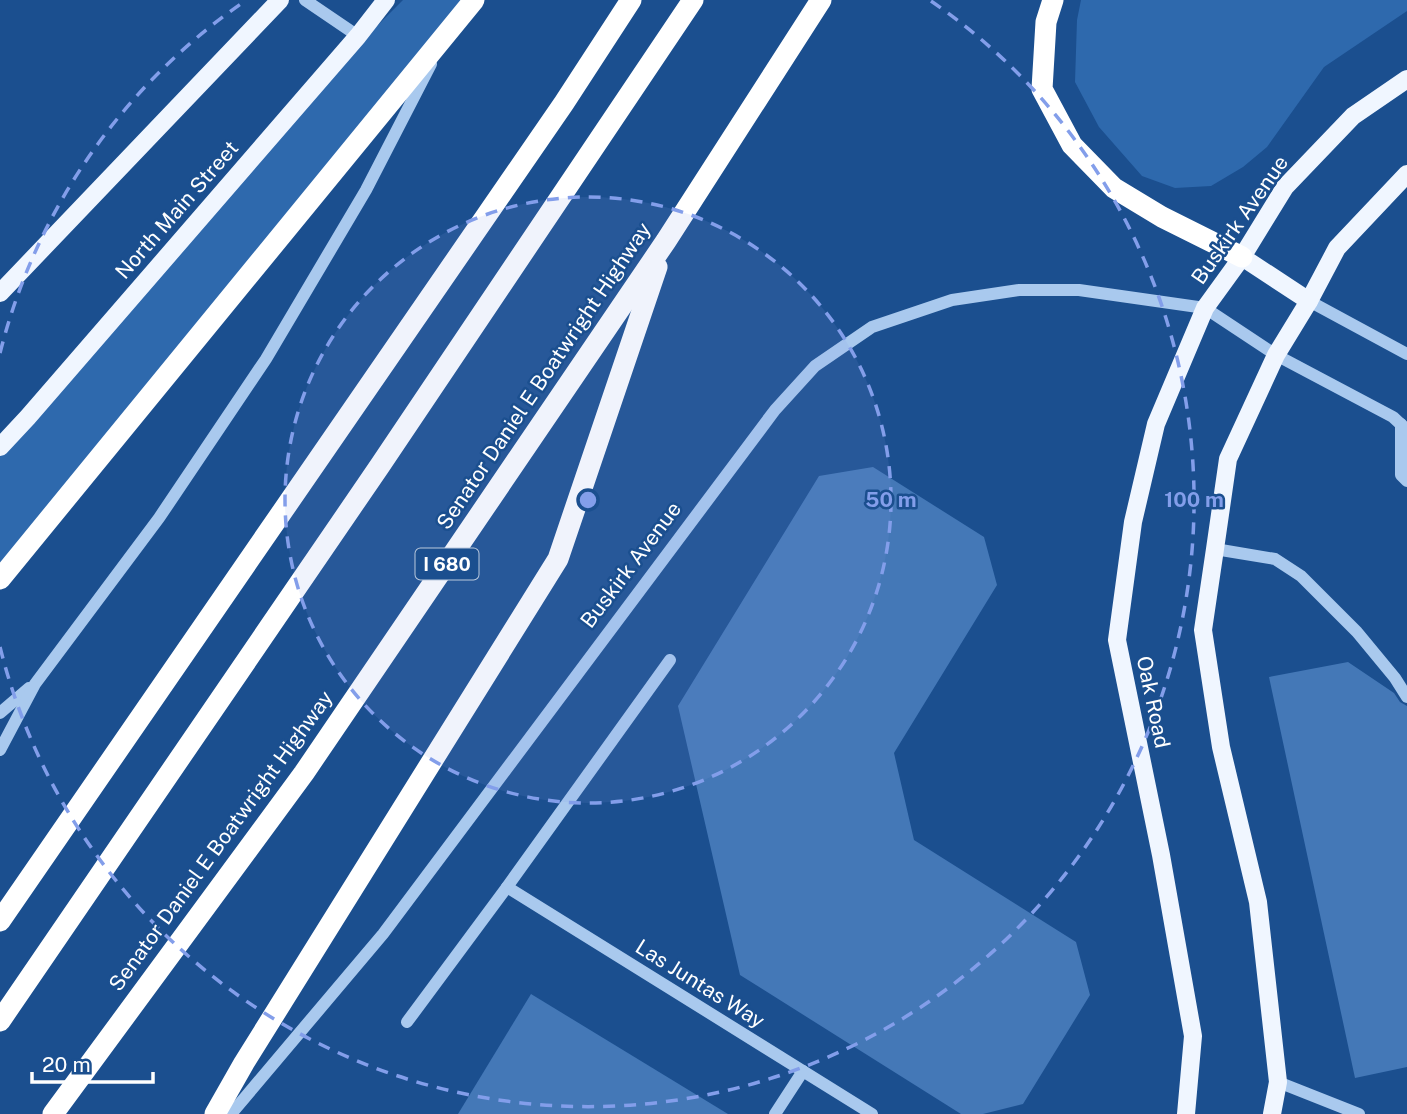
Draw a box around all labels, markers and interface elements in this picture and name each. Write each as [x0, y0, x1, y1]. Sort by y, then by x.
street label: North Main Street [110, 135, 243, 284]
street label: Buskirk Avenue [1186, 151, 1293, 289]
street label: Senator Daniel E Boatwright Highway [431, 217, 656, 534]
text: 50 m [865, 487, 917, 512]
text: 100 m [1164, 487, 1224, 512]
centre of rings [576, 488, 600, 512]
street label: Buskirk Avenue [575, 497, 686, 633]
road number: I 680 [416, 548, 478, 580]
street label: Oak Road [1132, 654, 1175, 750]
street label: Senator Daniel E Boatwright Highway [103, 686, 338, 996]
street label: Las Juntas Way [631, 934, 769, 1033]
scale bar [32, 1040, 152, 1084]
text: 20 m [42, 1052, 91, 1077]

